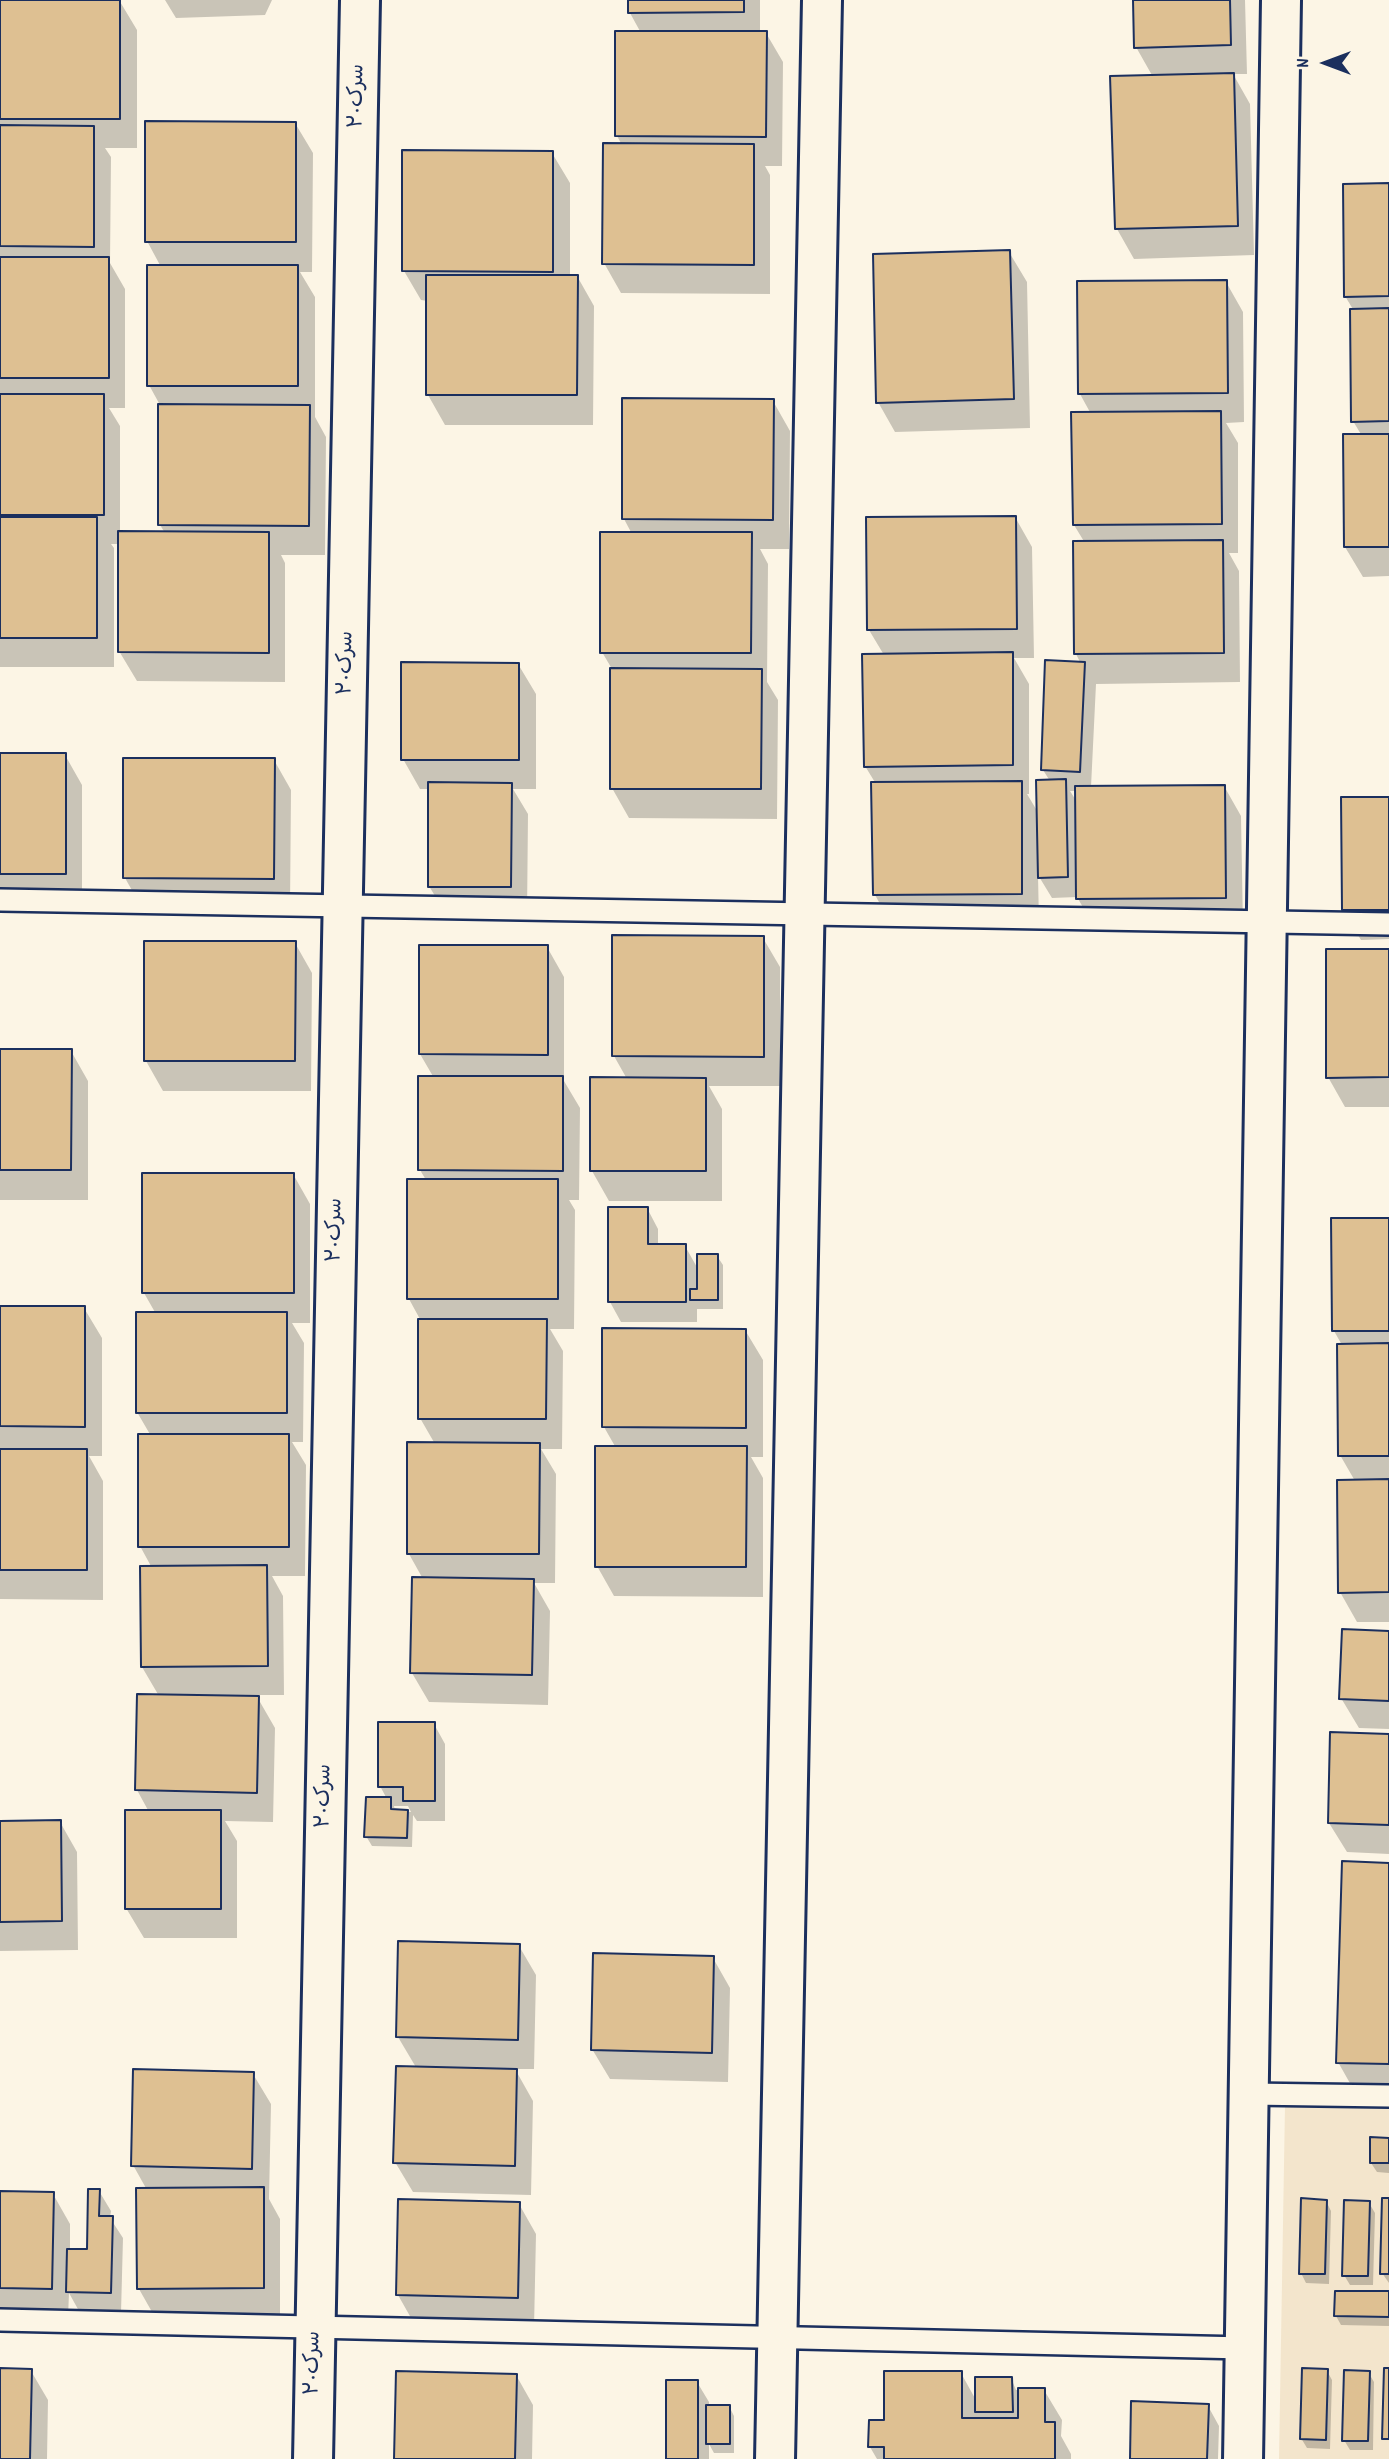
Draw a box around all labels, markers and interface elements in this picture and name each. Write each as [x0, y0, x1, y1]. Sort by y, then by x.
north arrow [1291, 28, 1361, 98]
text: N [1291, 58, 1318, 68]
street label: سرک۲۰ [346, 64, 372, 128]
street label: سرک۲۰ [335, 631, 361, 695]
street label: سرک۲۰ [324, 1198, 350, 1262]
street label: سرک۲۰ [313, 1764, 339, 1828]
street label: سرک۲۰ [302, 2331, 328, 2395]

